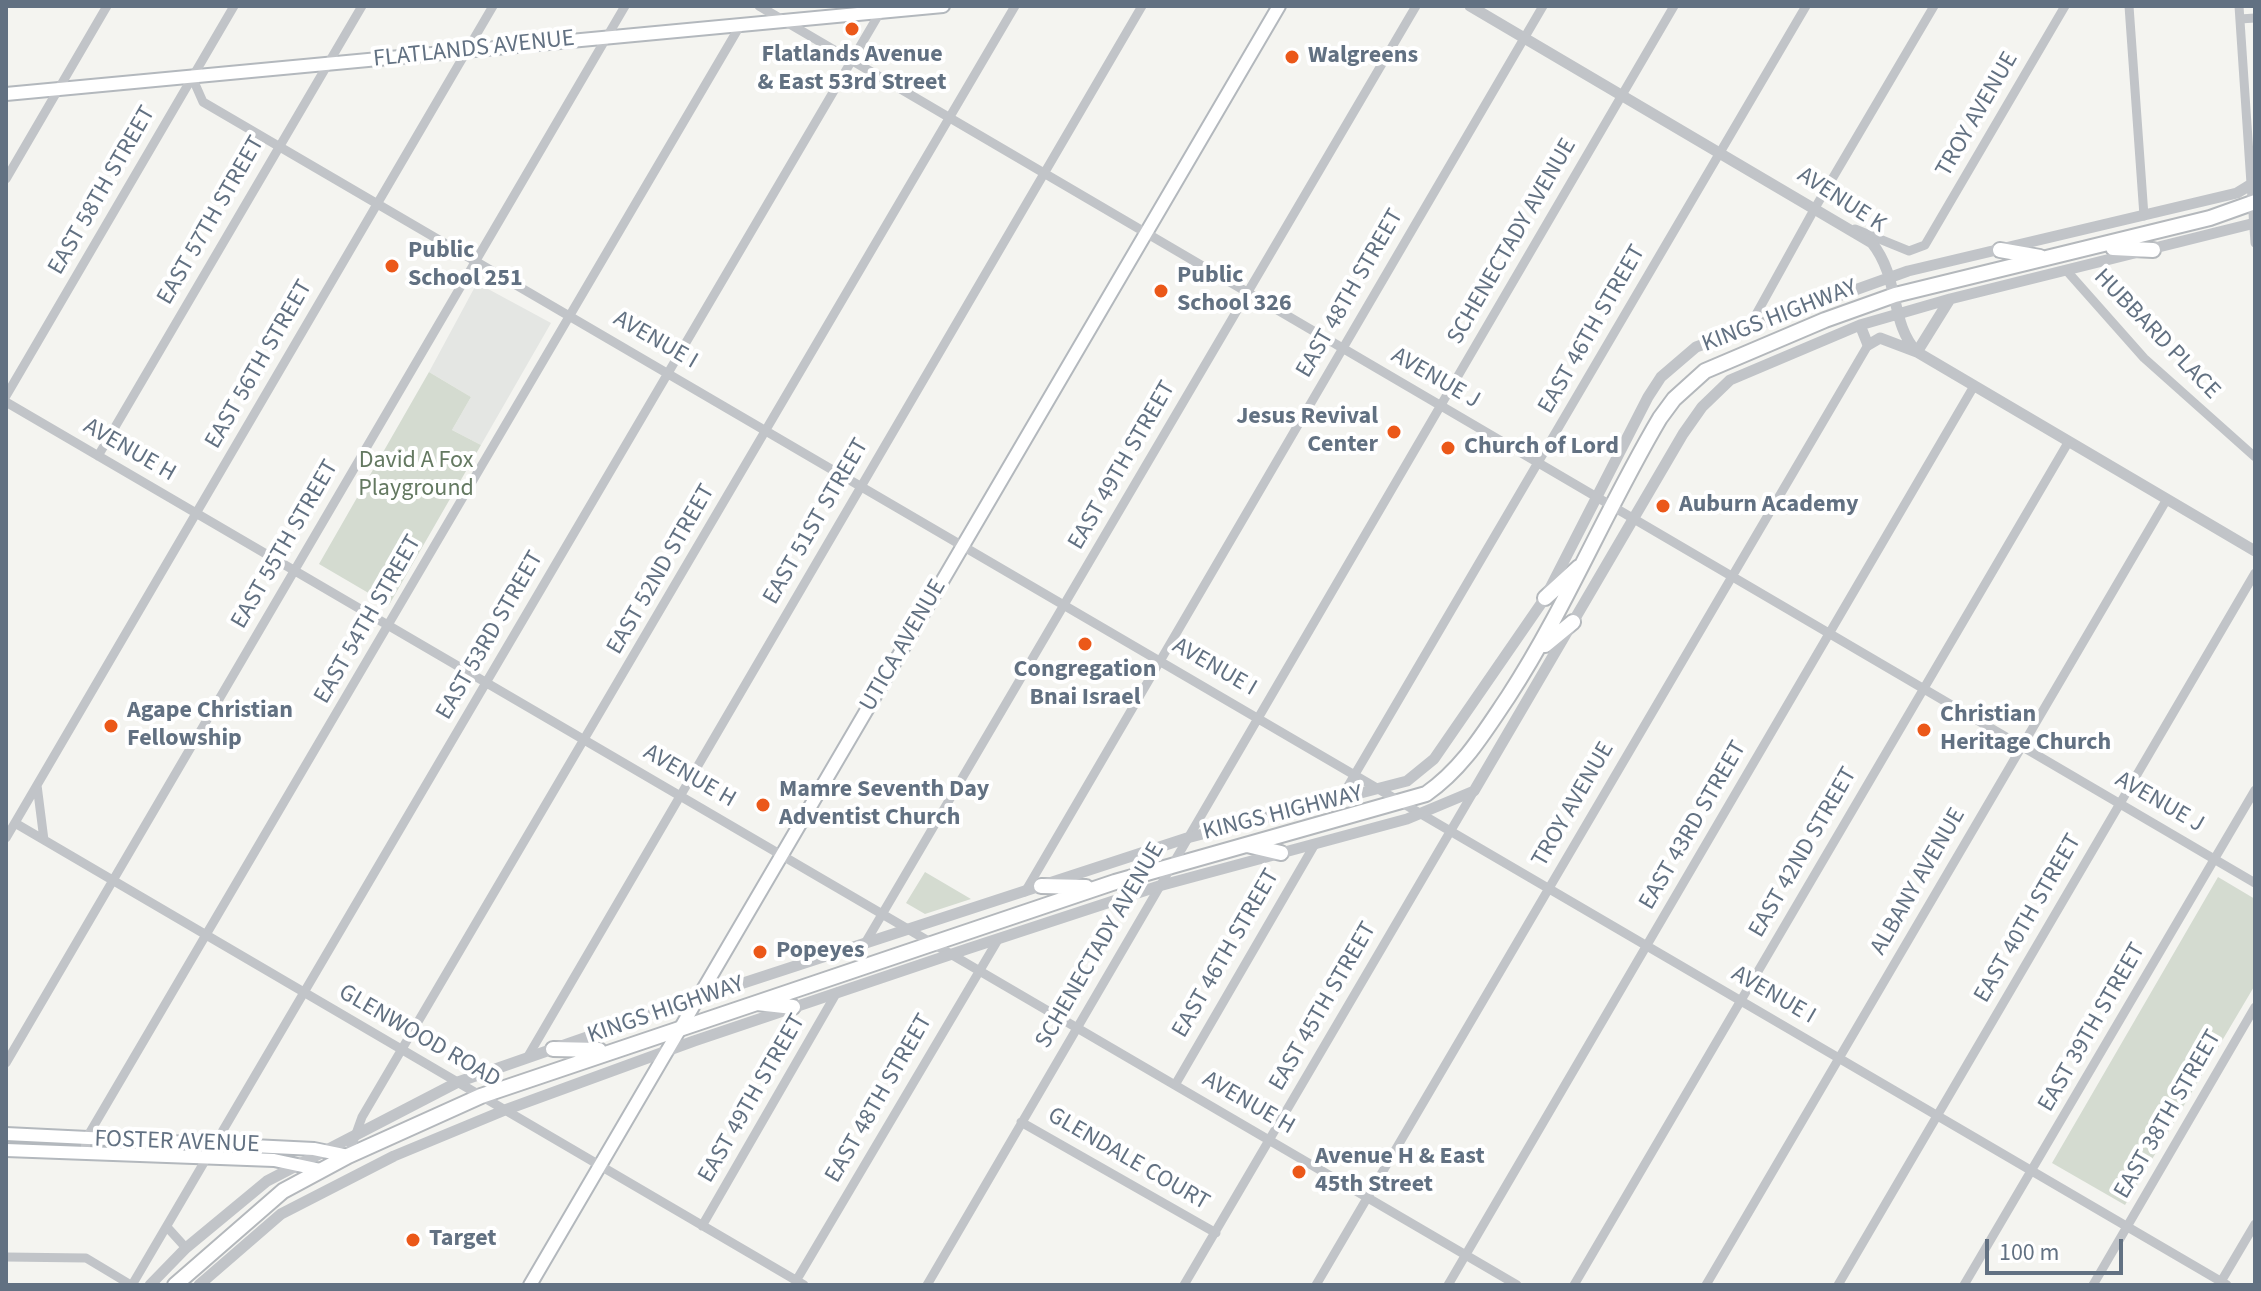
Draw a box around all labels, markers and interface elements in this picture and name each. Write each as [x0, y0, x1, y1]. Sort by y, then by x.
marker: Flatlands Avenue & East 53rd Street [843, 20, 861, 38]
street label: FLATLANDS AVENUE [372, 25, 576, 75]
place label: Flatlands Avenue & East 53rd Street [758, 42, 946, 98]
place label: Walgreens [1308, 43, 1418, 71]
street label: TROY AVENUE [1931, 47, 2025, 183]
marker: Walgreens [1283, 48, 1301, 66]
street label: EAST 58TH STREET [43, 102, 163, 280]
street label: EAST 57TH STREET [152, 132, 272, 310]
street label: SCHENECTADY AVENUE [1442, 134, 1584, 350]
street label: AVENUE K [1791, 162, 1891, 240]
street label: EAST 48TH STREET [1291, 205, 1411, 383]
place label: Public School 251 [408, 238, 523, 294]
street label: EAST 46TH STREET [1533, 241, 1653, 419]
marker: Public School 251 [383, 257, 401, 275]
place label: Public School 326 [1177, 263, 1292, 319]
street label: HUBBARD PLACE [2087, 264, 2225, 406]
street label: KINGS HIGHWAY [1698, 274, 1862, 360]
street label: EAST 56TH STREET [200, 276, 320, 454]
marker: Public School 326 [1152, 282, 1170, 300]
street label: AVENUE I [608, 305, 702, 377]
street label: AVENUE J [1386, 342, 1484, 416]
street label: EAST 49TH STREET [1063, 377, 1183, 555]
place label: Jesus Revival Center [1236, 404, 1378, 460]
street label: AVENUE H [78, 413, 180, 489]
marker: Jesus Revival Center [1385, 423, 1403, 441]
street label: EAST 51ST STREET [758, 434, 876, 610]
place label: Church of Lord [1464, 434, 1619, 462]
marker: Church of Lord [1439, 439, 1457, 457]
park label: David A Fox Playground [358, 448, 474, 504]
street label: EAST 55TH STREET [226, 456, 346, 634]
street label: EAST 52ND STREET [602, 480, 722, 660]
place label: Auburn Academy [1679, 492, 1858, 520]
marker: Auburn Academy [1654, 497, 1672, 515]
street label: EAST 54TH STREET [309, 531, 429, 709]
street label: EAST 53RD STREET [431, 547, 551, 725]
street label: UTICA AVENUE [855, 575, 953, 717]
street label: AVENUE I [1167, 632, 1261, 704]
marker: Congregation Bnai Israel [1076, 635, 1094, 653]
place label: Congregation Bnai Israel [1014, 657, 1156, 713]
place label: Agape Christian Fellowship [127, 698, 293, 754]
place label: Christian Heritage Church [1940, 702, 2111, 758]
marker: Agape Christian Fellowship [102, 717, 120, 735]
marker: Christian Heritage Church [1915, 721, 1933, 739]
street label: TROY AVENUE [1527, 737, 1621, 873]
street label: EAST 43RD STREET [1634, 737, 1754, 915]
street label: AVENUE H [638, 739, 740, 815]
street label: EAST 42ND STREET [1744, 763, 1864, 943]
street label: AVENUE J [2110, 766, 2208, 840]
place label: Mamre Seventh Day Adventist Church [779, 777, 989, 833]
street label: KINGS HIGHWAY [1200, 780, 1366, 848]
marker: Mamre Seventh Day Adventist Church [754, 796, 772, 814]
street label: ALBANY AVENUE [1865, 803, 1973, 961]
street label: EAST 40TH STREET [1969, 830, 2089, 1008]
street label: SCHENECTADY AVENUE [1030, 838, 1172, 1054]
street label: EAST 46TH STREET [1167, 865, 1287, 1043]
street label: EAST 45TH STREET [1264, 918, 1384, 1096]
place label: Popeyes [776, 938, 865, 966]
street label: EAST 39TH STREET [2033, 939, 2153, 1117]
marker: Popeyes [751, 943, 769, 961]
street label: AVENUE I [1726, 960, 1820, 1032]
street label: KINGS HIGHWAY [584, 971, 748, 1051]
street label: GLENWOOD ROAD [333, 979, 505, 1095]
street label: EAST 49TH STREET [693, 1010, 813, 1188]
street label: EAST 48TH STREET [820, 1010, 940, 1188]
street label: EAST 38TH STREET [2109, 1026, 2229, 1204]
street label: AVENUE H [1197, 1066, 1299, 1142]
street label: GLENDALE COURT [1042, 1102, 1214, 1218]
street label: FOSTER AVENUE [94, 1126, 260, 1160]
place label: Avenue H & East 45th Street [1315, 1144, 1485, 1200]
marker: Avenue H & East 45th Street [1290, 1163, 1308, 1181]
scale bar [1989, 1223, 2127, 1273]
place label: Target [429, 1226, 497, 1254]
marker: Target [404, 1231, 422, 1249]
text: 100 m [1999, 1235, 2059, 1270]

